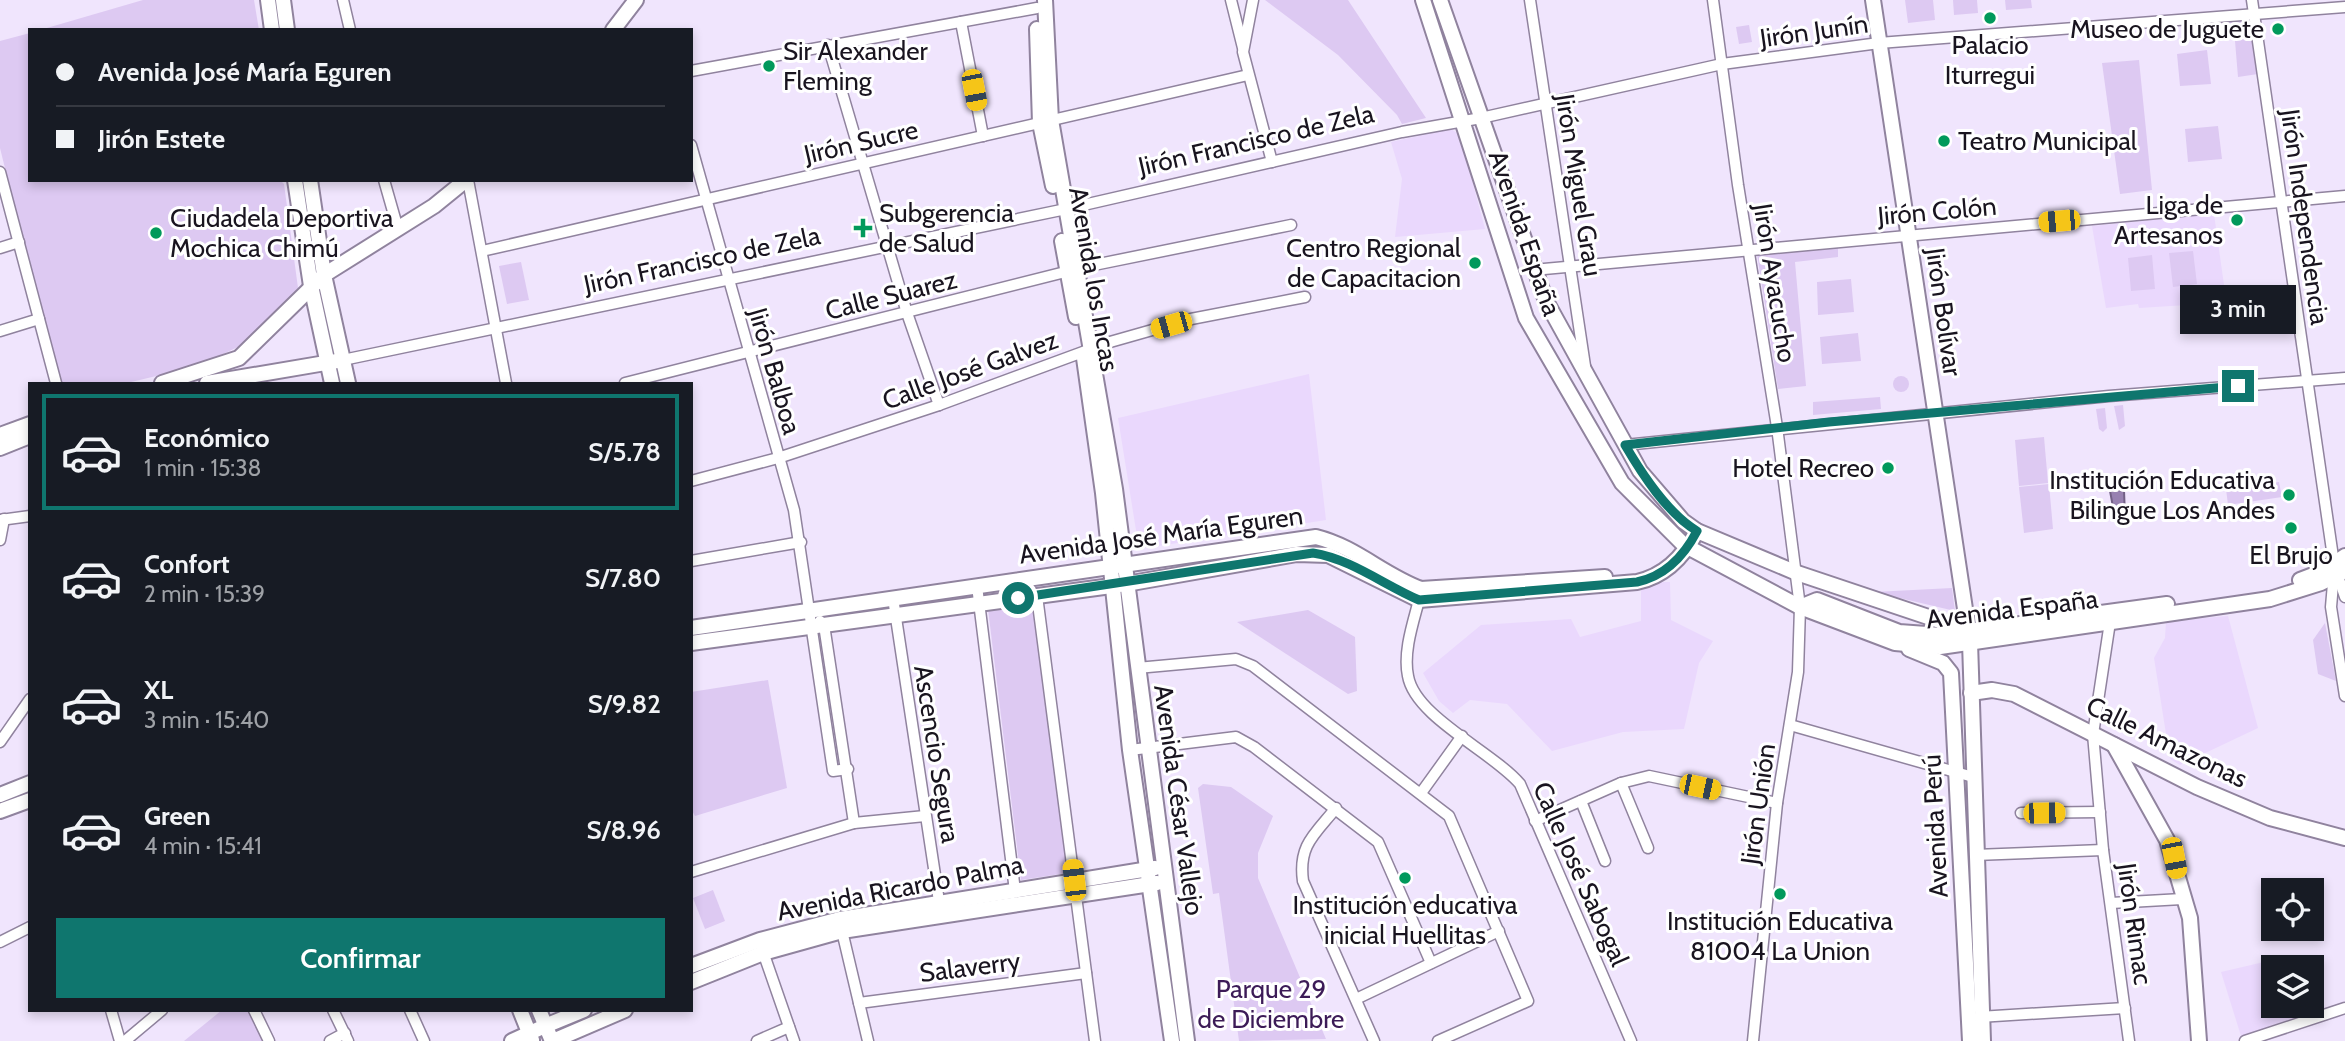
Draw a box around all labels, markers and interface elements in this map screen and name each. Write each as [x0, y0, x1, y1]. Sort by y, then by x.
street label: Jirón Junín [1757, 8, 1870, 55]
marker: Palacio Iturregui [1982, 10, 1998, 26]
place label: Museo de Juguete [2070, 13, 2264, 45]
marker: Museo de Juguete [2270, 21, 2286, 37]
place label: Palacio Iturregui [1945, 29, 2035, 91]
place label: Sir Alexander Fleming [783, 35, 929, 97]
text: Avenida José María Eguren [98, 56, 392, 88]
marker: Sir Alexander Fleming [761, 58, 777, 74]
car [960, 67, 989, 113]
street label: Jirón Miguel Grau [1549, 91, 1609, 278]
street label: Jirón Francisco de Zela [1134, 97, 1377, 183]
street label: Jirón Independencia [2274, 106, 2336, 327]
street label: Jirón Sucre [800, 113, 921, 171]
text: Jirón Estete [98, 123, 225, 155]
place label: Teatro Municipal [1958, 125, 2137, 157]
marker: Teatro Municipal [1936, 133, 1952, 149]
street label: Avenida España [1482, 146, 1568, 320]
street label: Avenida los Incas [1062, 184, 1126, 374]
place label: Liga de Artesanos [2114, 189, 2223, 251]
street label: Jirón Colón [1875, 190, 1998, 232]
place label: Subgerencia de Salud [879, 197, 1014, 259]
street label: Jirón Ayacucho [1746, 200, 1803, 365]
place label: Ciudadela Deportiva Mochica Chimú [170, 202, 394, 264]
car [2038, 209, 2081, 233]
marker: Liga de Artesanos [2229, 212, 2245, 228]
marker: Subgerencia de Salud [853, 218, 873, 238]
street label: Jirón Francisco de Zela [580, 219, 824, 301]
marker: Ciudadela Deportiva Mochica Chimú [148, 225, 164, 241]
place label: Centro Regional de Capacitacion [1286, 232, 1461, 294]
street label: Jirón Bolívar [1919, 245, 1969, 379]
marker: Centro Regional de Capacitacion [1467, 255, 1483, 271]
street label: Calle Suarez [822, 263, 960, 327]
callout: 3 min [2180, 284, 2296, 334]
text: 3 min [2210, 295, 2266, 323]
street label: Jirón Balboa [741, 303, 808, 438]
car [1148, 309, 1195, 341]
street label: Calle José Galvez [878, 323, 1062, 417]
route end [2222, 370, 2254, 402]
icon: car [60, 421, 123, 484]
text: Económico [144, 422, 270, 454]
text: S/5.78 [588, 436, 661, 468]
place label: Hotel Recreo [1732, 452, 1874, 484]
text: 1 min · 15:38 [144, 454, 262, 482]
marker: Hotel Recreo [1880, 460, 1896, 476]
place label: Institución Educativa Bilingue Los Andes [2049, 464, 2276, 526]
marker: Institución Educativa Bilingue Los Andes [2281, 487, 2297, 503]
street label: Avenida José María Eguren [1017, 499, 1305, 571]
marker: El Brujo [2283, 520, 2299, 536]
place label: El Brujo [2249, 539, 2333, 571]
icon: car [60, 547, 123, 610]
text: Confort [144, 548, 230, 580]
text: S/7.80 [585, 562, 661, 594]
text: 2 min · 15:39 [144, 580, 265, 608]
route start [1002, 582, 1034, 614]
street label: Avenida España [1924, 583, 2100, 635]
street label: Ascencio Segura [907, 663, 967, 846]
icon: car [60, 673, 123, 736]
text: XL [144, 674, 173, 706]
street label: Avenida César Vallejo [1147, 683, 1211, 917]
text: S/9.82 [588, 688, 661, 720]
street label: Calle Amazonas [2081, 689, 2253, 795]
text: 3 min · 15:40 [144, 706, 269, 734]
street label: Jirón Unión [1734, 741, 1782, 868]
street label: Avenida Perú [1915, 754, 1955, 898]
car [1678, 772, 1723, 802]
street label: Calle José Sabogal [1526, 777, 1636, 971]
icon: car [60, 799, 123, 862]
text: Green [144, 800, 211, 832]
car [2023, 802, 2066, 824]
text: S/8.96 [586, 814, 661, 846]
text: 4 min · 15:41 [144, 832, 262, 860]
car [2160, 835, 2189, 881]
street label: Avenida Ricardo Palma [774, 848, 1026, 928]
car [1062, 858, 1087, 902]
street label: Jirón Rimac [2110, 860, 2159, 987]
marker: Institución educativa inicial Huellitas [1397, 870, 1413, 886]
map controls [2261, 878, 2324, 1018]
button: locate [2261, 878, 2324, 941]
marker: Institución Educativa 81004 La Union [1772, 886, 1788, 902]
place label: Institución educativa inicial Huellitas [1292, 889, 1518, 951]
place label: Institución Educativa 81004 La Union [1667, 905, 1893, 967]
button: Confirmar [56, 918, 665, 998]
street label: Salaverry [918, 945, 1022, 989]
button: layers [2261, 955, 2324, 1018]
park label: Parque 29 de Diciembre [1198, 973, 1344, 1035]

